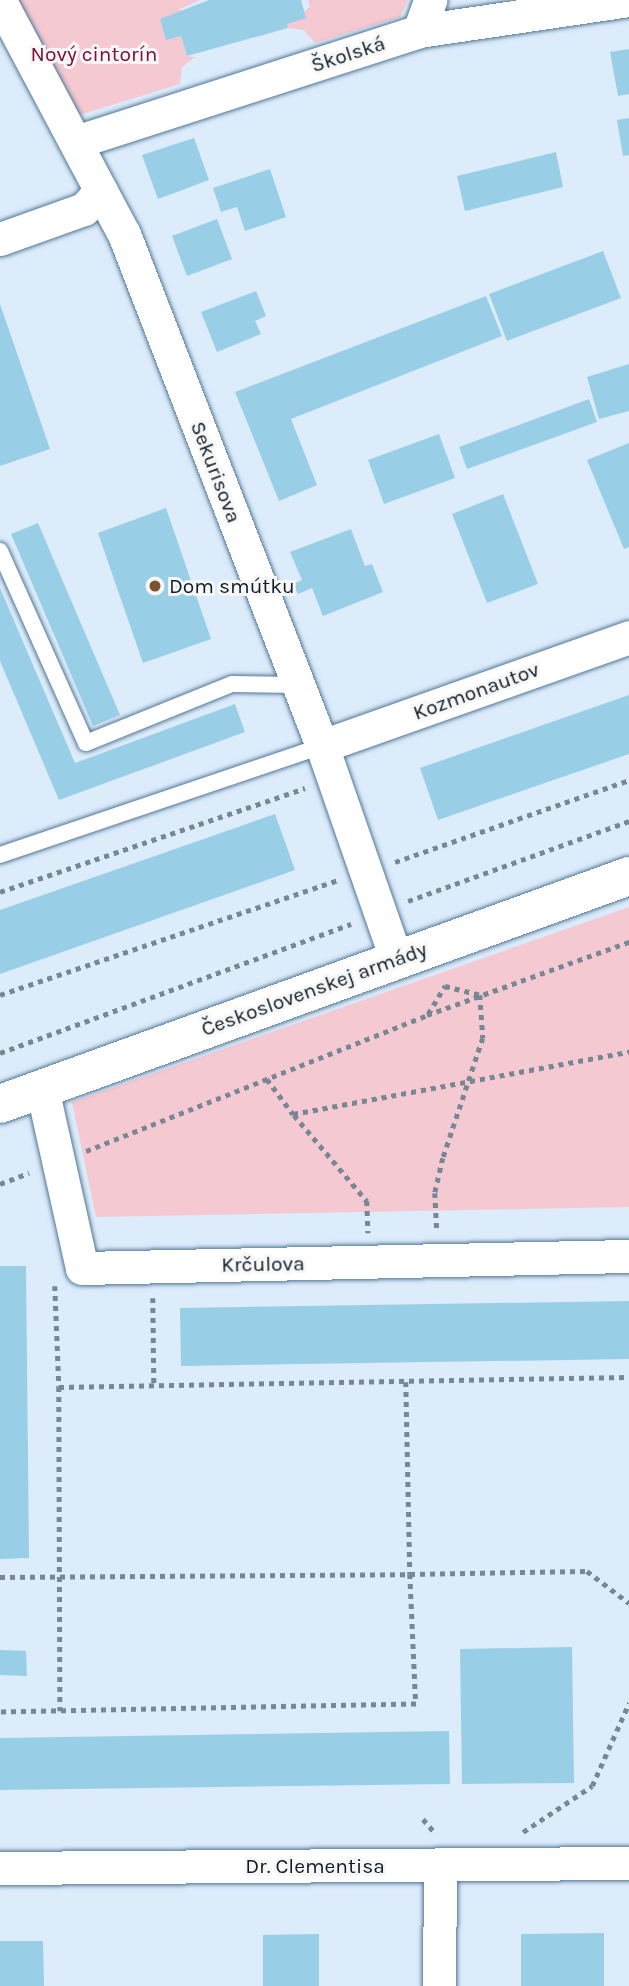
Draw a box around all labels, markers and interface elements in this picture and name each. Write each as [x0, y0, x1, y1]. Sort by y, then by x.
street label: Školská [308, 30, 388, 78]
park label: Nový cintorín [31, 41, 157, 67]
street label: Sekurisova [185, 418, 247, 526]
place label: Dom smútku [169, 573, 295, 599]
marker: Dom smútku [147, 578, 163, 594]
street label: Kozmonautov [410, 657, 542, 725]
street label: Československej armády [198, 936, 430, 1042]
street label: Krčulova [221, 1251, 305, 1277]
street label: Dr. Clementisa [245, 1853, 385, 1879]

